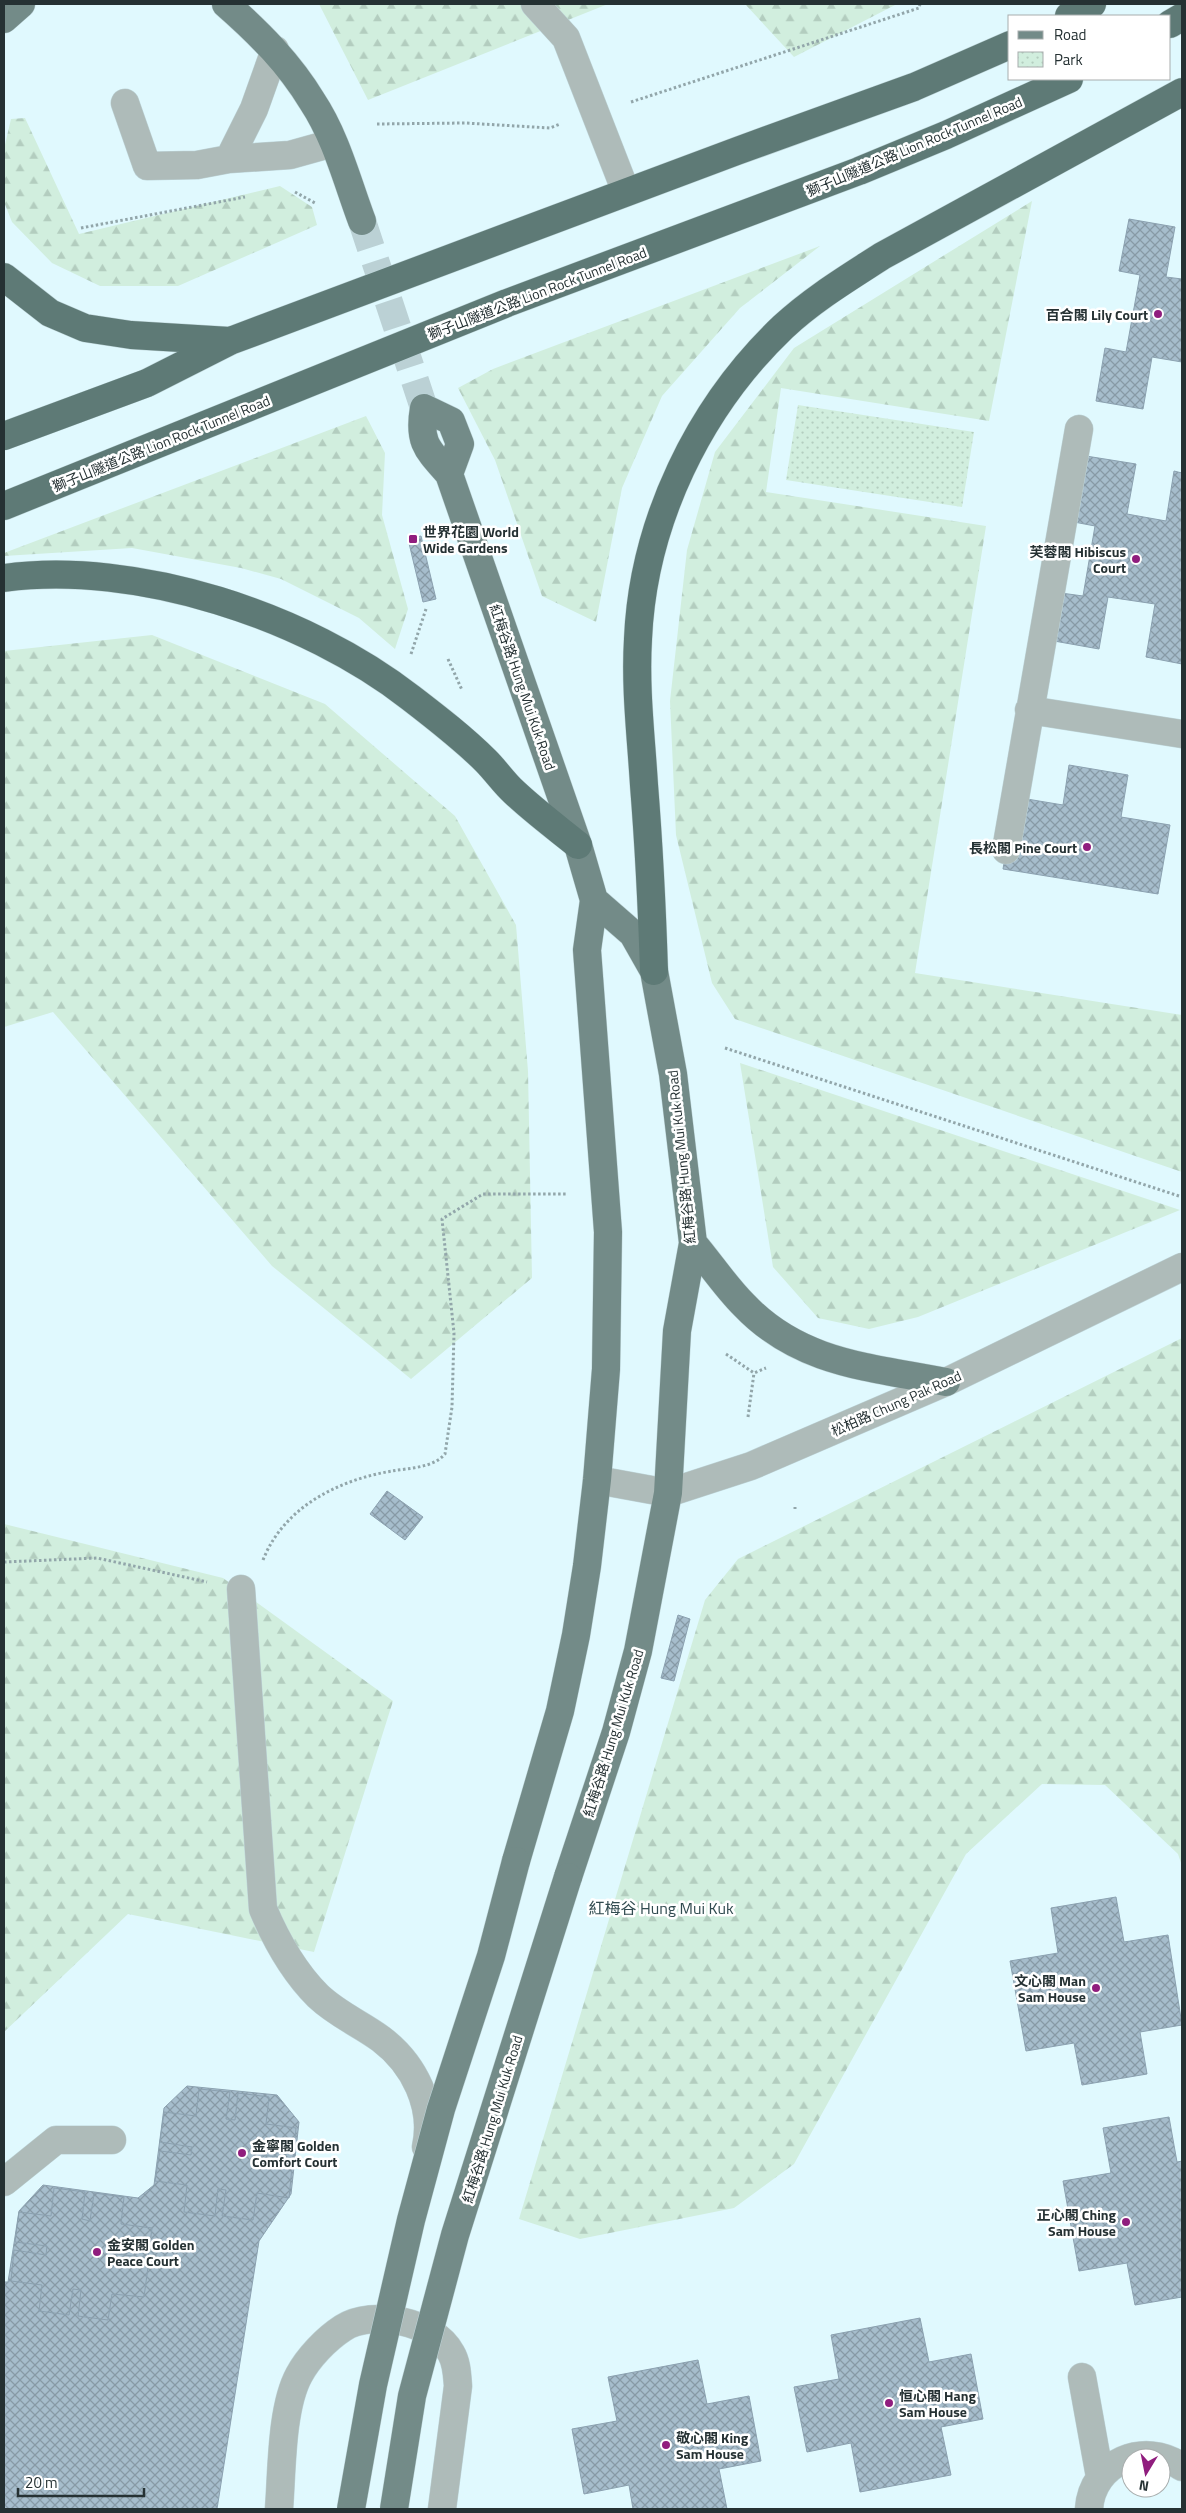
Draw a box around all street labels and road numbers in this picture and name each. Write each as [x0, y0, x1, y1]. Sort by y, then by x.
street label: 獅子山隧道公路 Lion Rock Tunnel Road [803, 91, 1025, 201]
street label: 獅子山隧道公路 Lion Rock Tunnel Road [425, 241, 649, 345]
street label: 獅子山隧道公路 Lion Rock Tunnel Road [49, 390, 273, 496]
street label: 紅梅谷路 Hung Mui Kuk Road [485, 601, 561, 773]
street label: 紅梅谷路 Hung Mui Kuk Road [661, 1069, 701, 1245]
street label: 松柏路 Chung Pak Road [827, 1365, 965, 1441]
street label: 紅梅谷路 Hung Mui Kuk Road [577, 1647, 649, 1819]
street label: 紅梅谷路 Hung Mui Kuk Road [456, 2033, 528, 2205]

